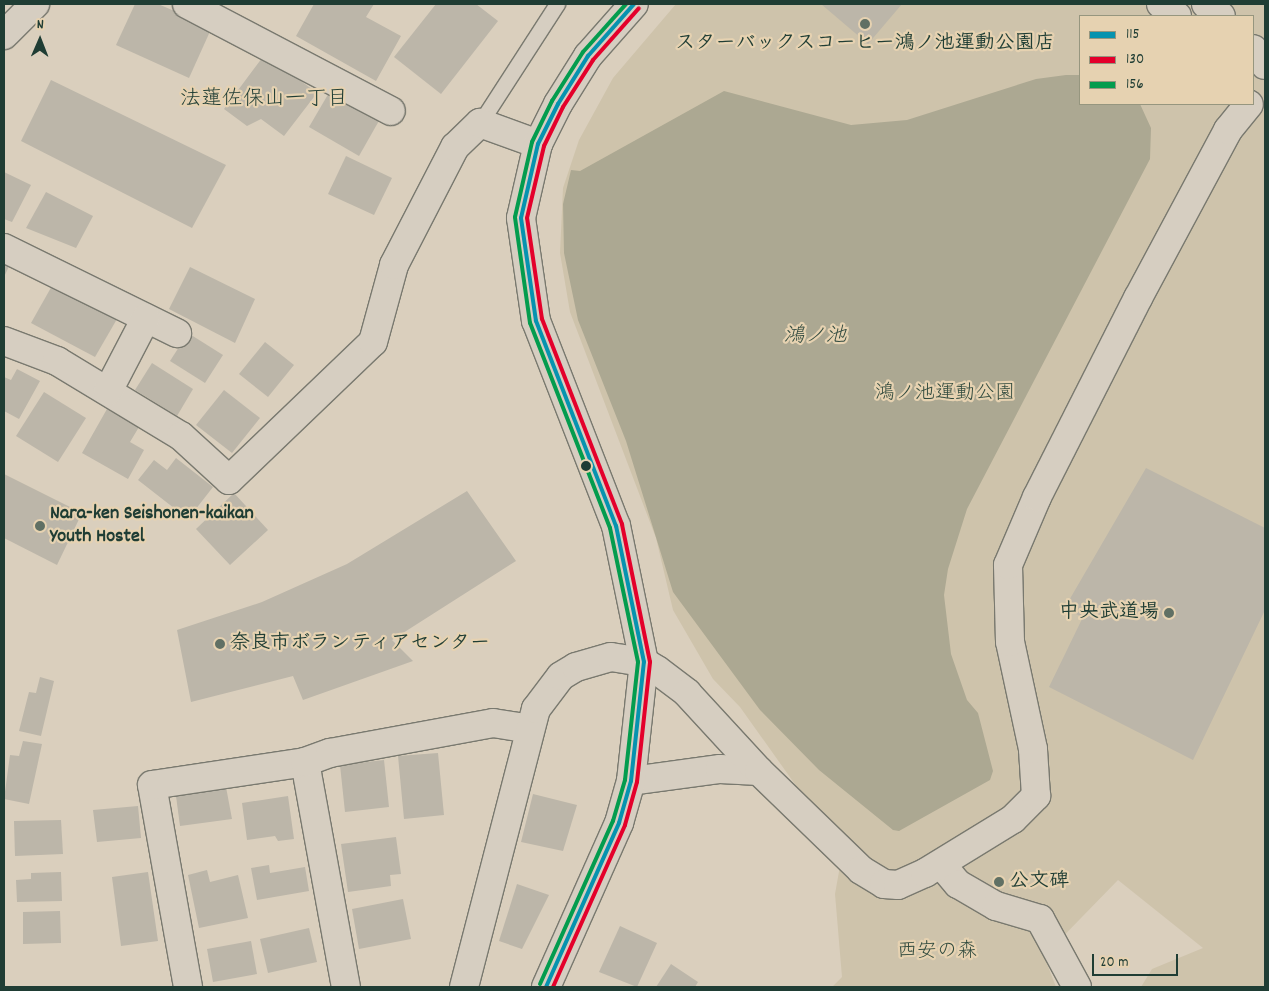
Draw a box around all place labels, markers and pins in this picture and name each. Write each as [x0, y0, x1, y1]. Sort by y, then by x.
marker: スターバックスコーヒー鴻ノ池運動公園店 [859, 18, 871, 30]
place label: スターバックスコーヒー鴻ノ池運動公園店 [675, 32, 1055, 56]
unlabelled marker [581, 461, 591, 471]
place label: Nara-ken Seishonen-kaikan Youth Hostel [50, 502, 254, 549]
marker: Nara-ken Seishonen-kaikan Youth Hostel [34, 520, 46, 532]
place label: 中央武道場 [1059, 601, 1159, 625]
marker: 中央武道場 [1163, 607, 1175, 619]
place label: 奈良市ボランティアセンター [230, 632, 490, 656]
marker: 奈良市ボランティアセンター [214, 638, 226, 650]
place label: 公文碑 [1009, 870, 1069, 894]
marker: 公文碑 [993, 876, 1005, 888]

